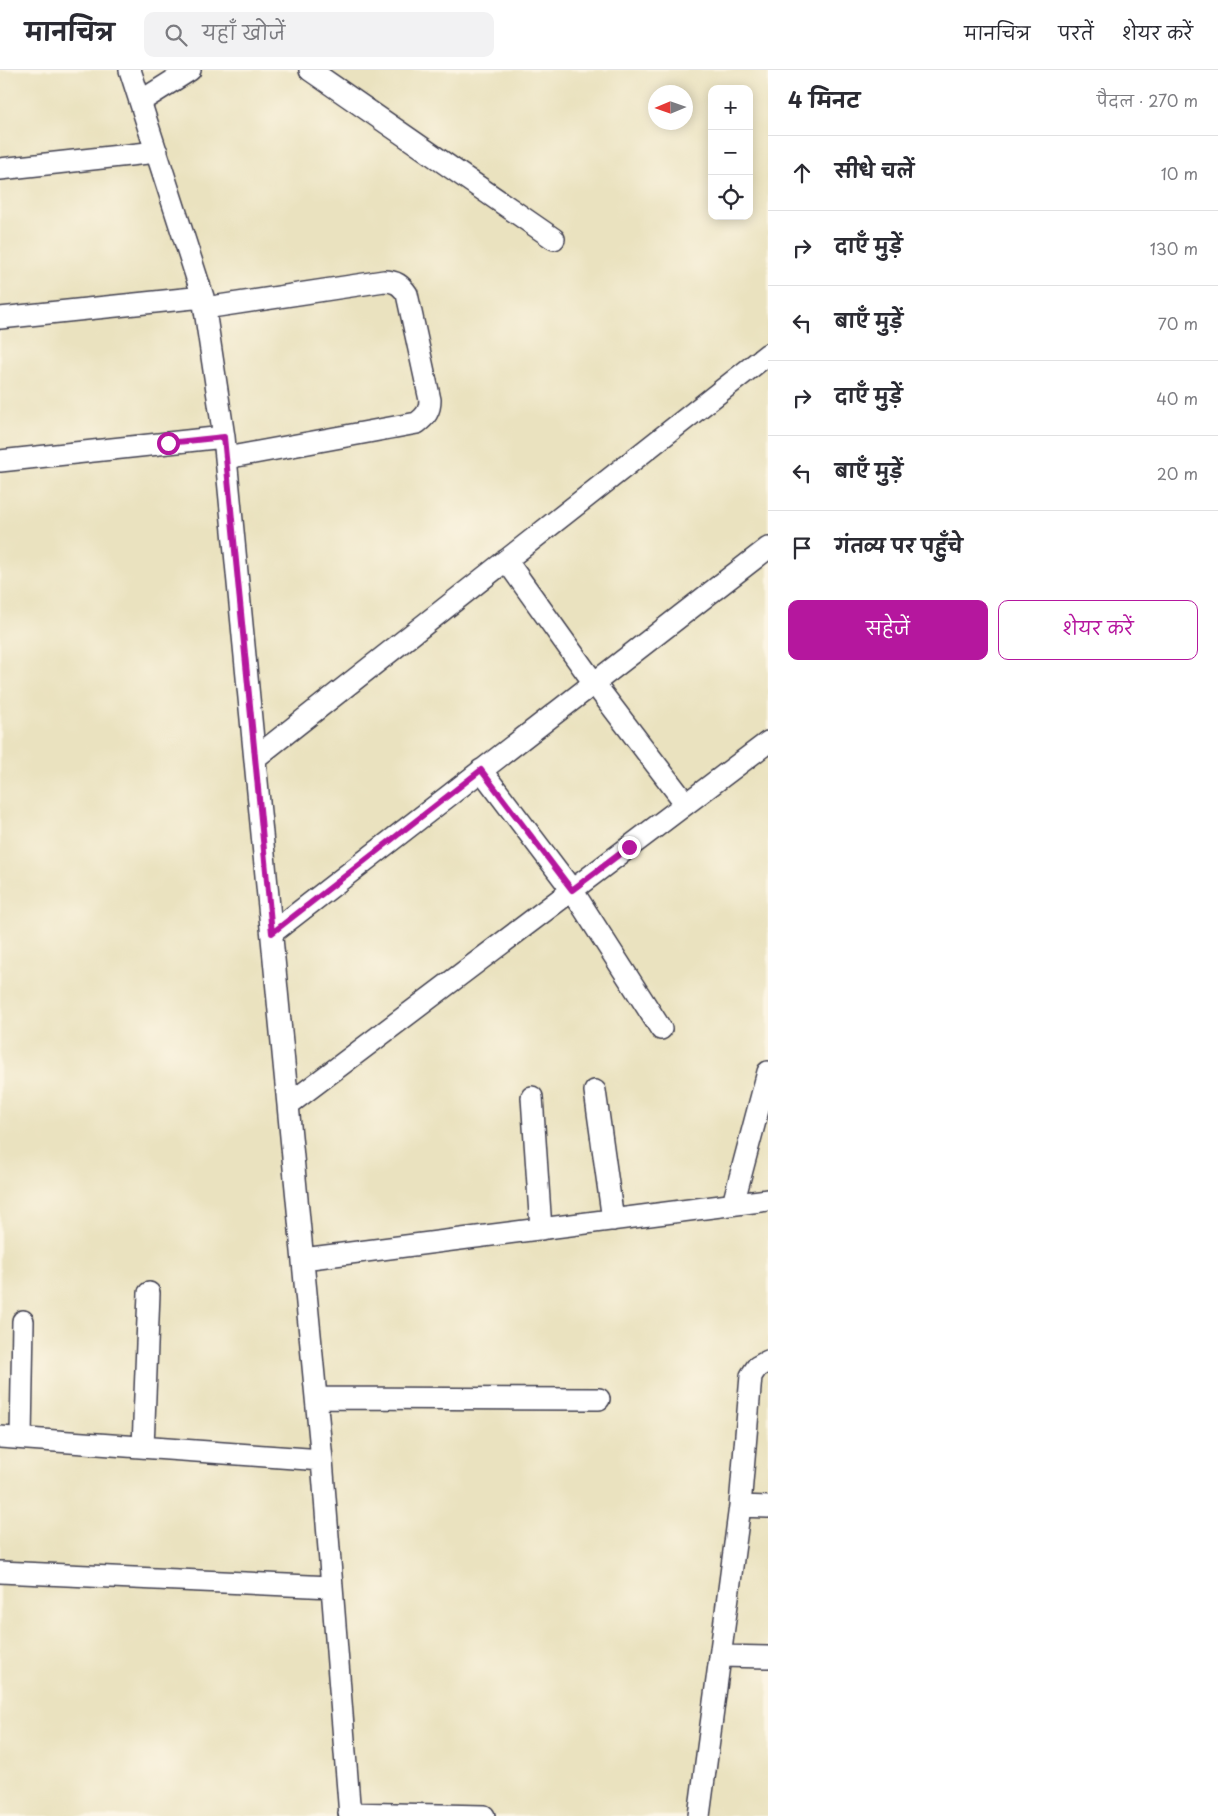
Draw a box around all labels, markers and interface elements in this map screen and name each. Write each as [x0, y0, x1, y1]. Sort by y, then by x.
search box [144, 12, 494, 57]
text: मानचित्र [25, 13, 114, 49]
text: यहाँ खोजें [202, 18, 285, 46]
text: मानचित्र [964, 19, 1030, 46]
text: परतें [1058, 19, 1094, 46]
text: शेयर करें [1122, 19, 1193, 46]
icon: search [162, 21, 190, 49]
text: 4 मिनट [788, 83, 860, 115]
north arrow [648, 85, 693, 130]
map controls [708, 85, 753, 220]
button: + [708, 85, 753, 130]
text: पैदल · 270 m [1097, 88, 1198, 112]
button: − [708, 130, 753, 175]
text: सीधे चलें [835, 156, 914, 184]
icon: ahead [788, 159, 816, 187]
text: 10 m [1161, 161, 1198, 185]
button: locate [708, 175, 753, 220]
text: दाएँ मुड़ें [835, 231, 902, 259]
icon: right [788, 234, 816, 262]
text: 130 m [1150, 236, 1198, 260]
text: बाएँ मुड़ें [835, 306, 903, 334]
icon: left [788, 309, 816, 337]
text: 70 m [1158, 311, 1198, 335]
text: दाएँ मुड़ें [835, 381, 902, 409]
icon: right [788, 384, 816, 412]
text: 40 m [1156, 386, 1198, 410]
route start [157, 432, 180, 455]
text: बाएँ मुड़ें [835, 456, 903, 484]
icon: left [788, 459, 816, 487]
text: 20 m [1157, 461, 1198, 485]
text: गंतव्य पर पहुँचे [835, 531, 963, 559]
icon: arrive [788, 534, 816, 562]
button: सहेजें [788, 600, 988, 660]
button: शेयर करें [998, 600, 1198, 660]
route end [618, 836, 641, 859]

